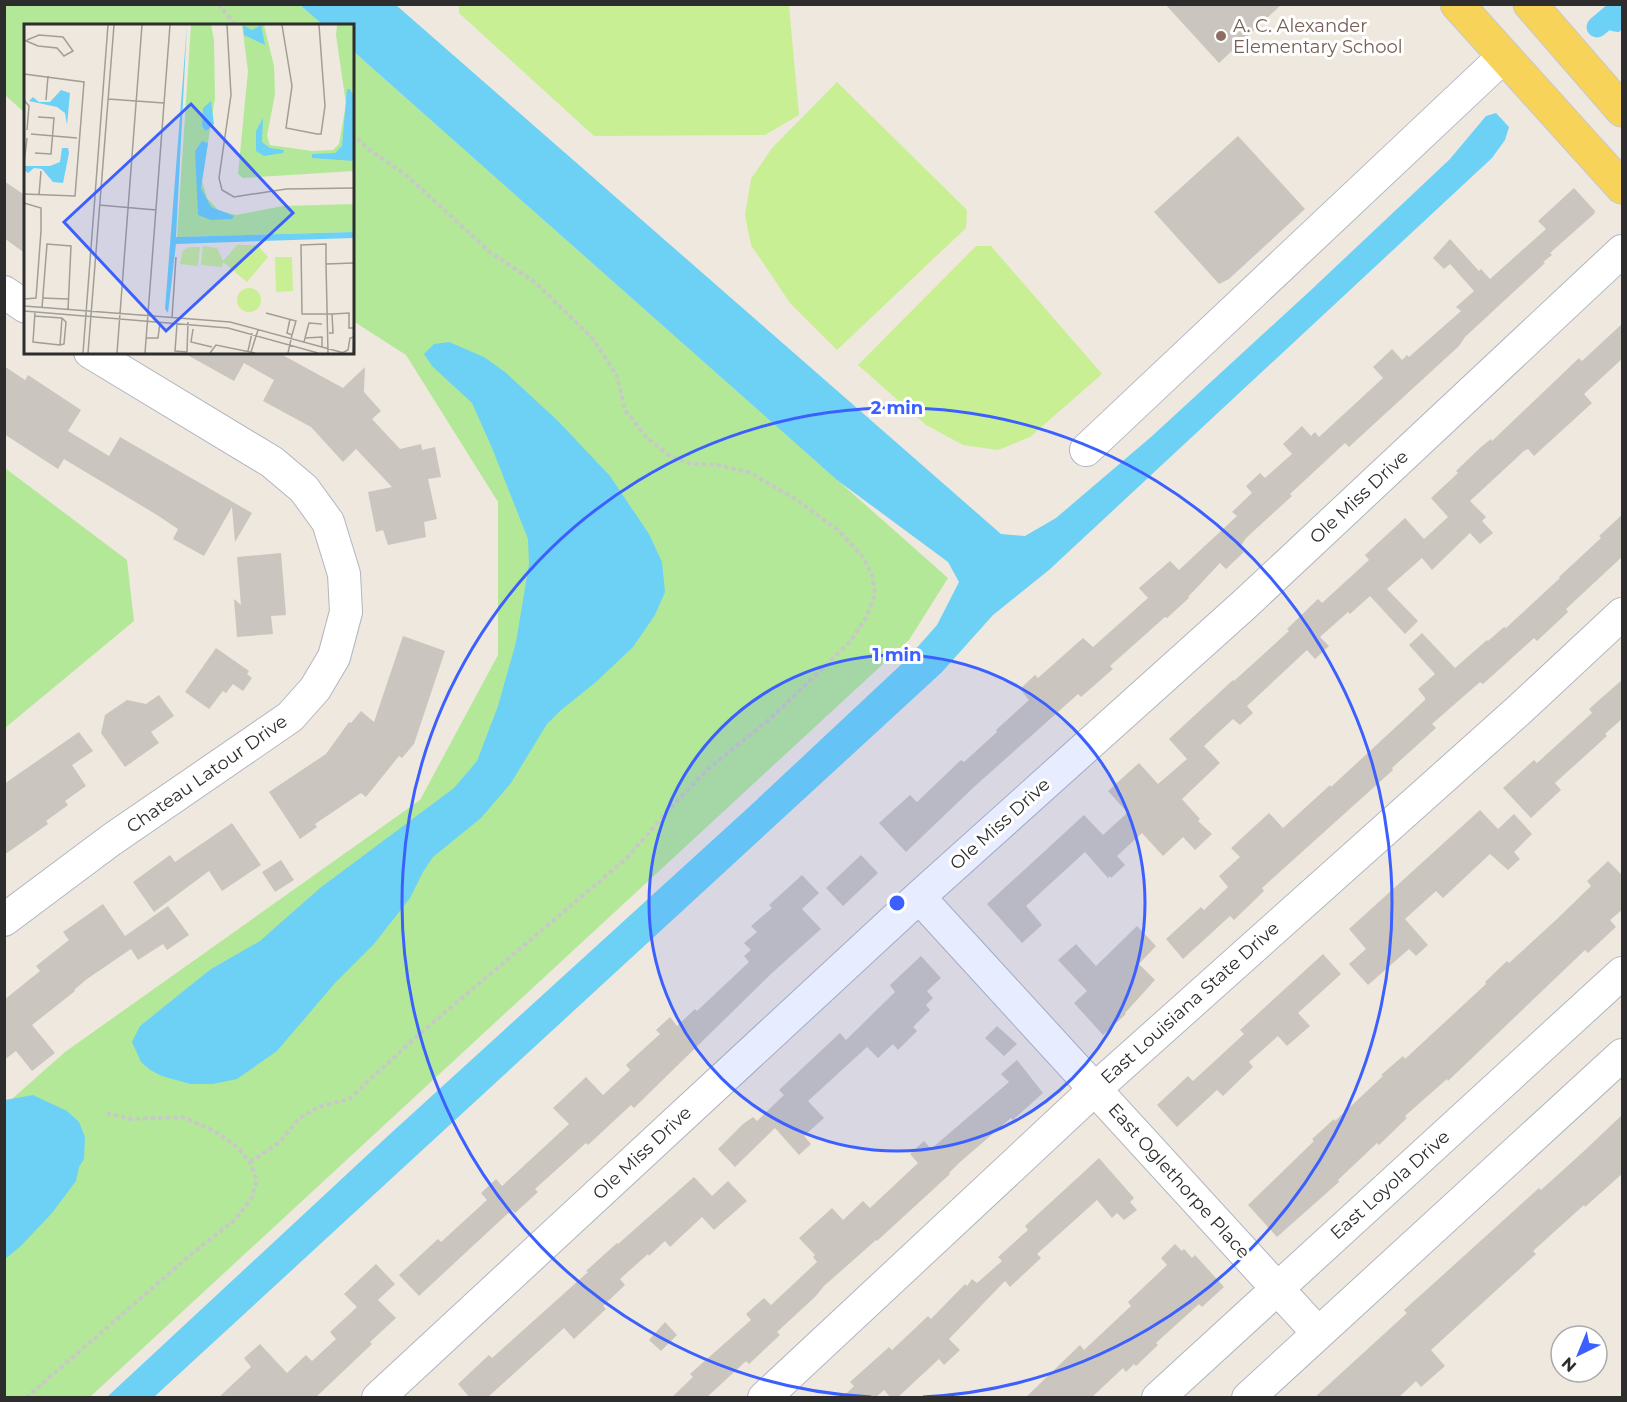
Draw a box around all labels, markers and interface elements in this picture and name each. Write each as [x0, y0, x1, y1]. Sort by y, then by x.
place label: A. C. Alexander Elementary School [1233, 15, 1403, 58]
inset map [24, 24, 354, 354]
marker: A. C. Alexander Elementary School [1214, 29, 1228, 43]
text: 2 min [871, 397, 923, 419]
street label: Ole Miss Drive [1305, 446, 1413, 548]
text: 1 min [873, 644, 921, 666]
street label: Chateau Latour Drive [122, 710, 292, 838]
street label: Ole Miss Drive [945, 773, 1055, 875]
centre of rings [887, 893, 907, 913]
street label: East Louisiana State Drive [1096, 917, 1284, 1089]
street label: East Oglethorpe Place [1103, 1099, 1255, 1263]
street label: Ole Miss Drive [588, 1102, 696, 1204]
street label: East Loyola Drive [1326, 1126, 1454, 1244]
north arrow [1549, 1324, 1609, 1384]
text: N [1558, 1353, 1580, 1376]

